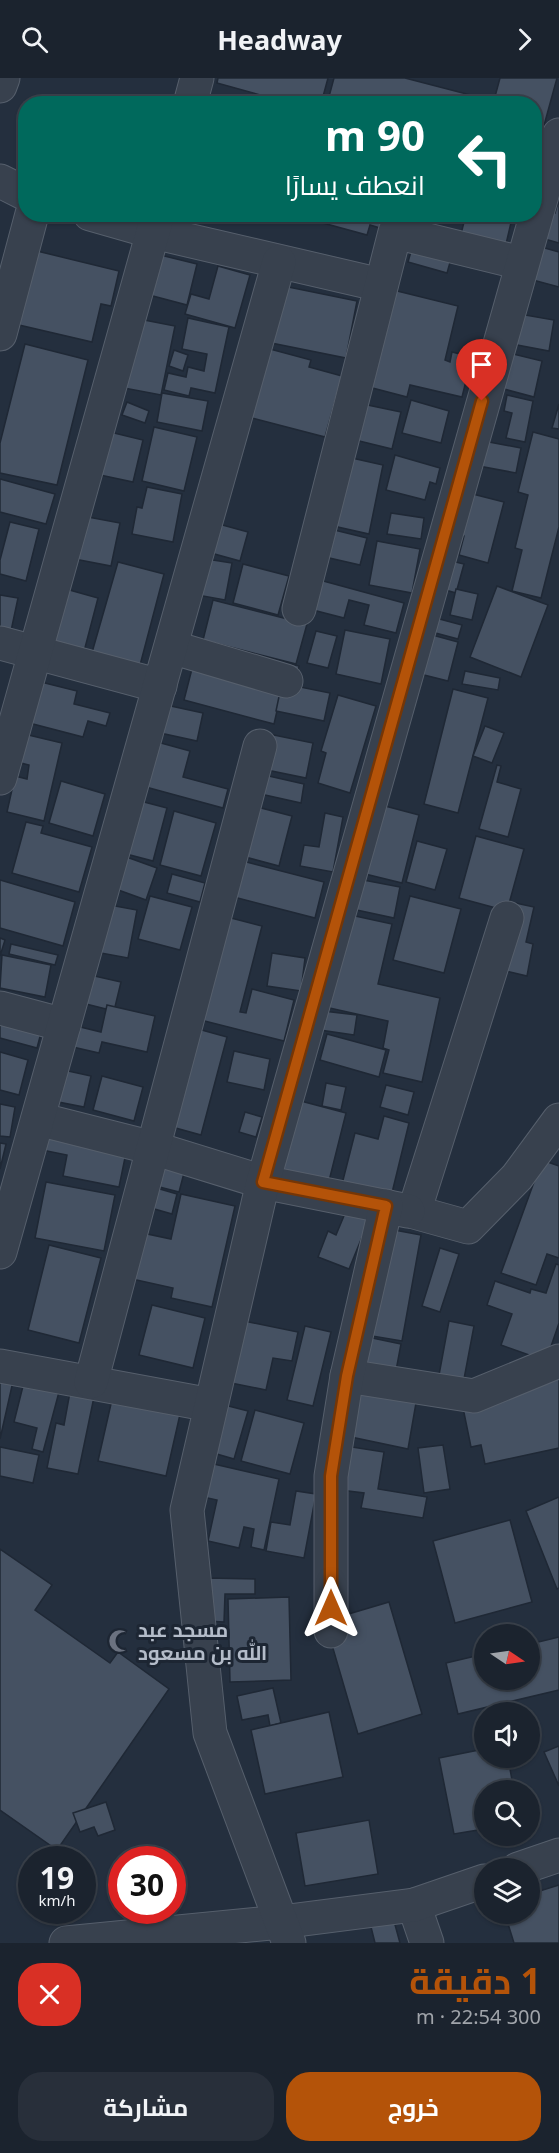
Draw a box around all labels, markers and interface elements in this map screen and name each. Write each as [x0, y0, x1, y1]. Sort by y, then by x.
text: Headway [217, 21, 342, 58]
icon: search [18, 23, 51, 56]
icon: forward [508, 23, 541, 56]
text: 90 m [325, 106, 425, 163]
icon: left [446, 120, 524, 198]
text: انعطف يسارًا [285, 166, 425, 203]
pin [456, 339, 507, 401]
icon: arrive [465, 348, 498, 381]
position arrow [299, 1576, 363, 1640]
place label: مسجد عبد الله بن مسعود [138, 1616, 268, 1666]
north arrow [474, 1624, 540, 1690]
map controls [474, 1624, 540, 1924]
mosque icon: مسجد عبد الله بن مسعود [107, 1628, 133, 1654]
button: sound [474, 1702, 540, 1768]
button: search [474, 1780, 540, 1846]
speed limit sign: 30 [108, 1846, 186, 1924]
text: 19 [40, 1857, 74, 1898]
button: layers [474, 1858, 540, 1924]
text: km/h [39, 1890, 75, 1910]
text: 1 دقيقة [409, 1956, 541, 2005]
button: close [18, 1963, 81, 2026]
text: 300 m · 22:54 [416, 2003, 541, 2030]
button: مشاركة [18, 2072, 274, 2141]
button: خروج [286, 2072, 541, 2141]

